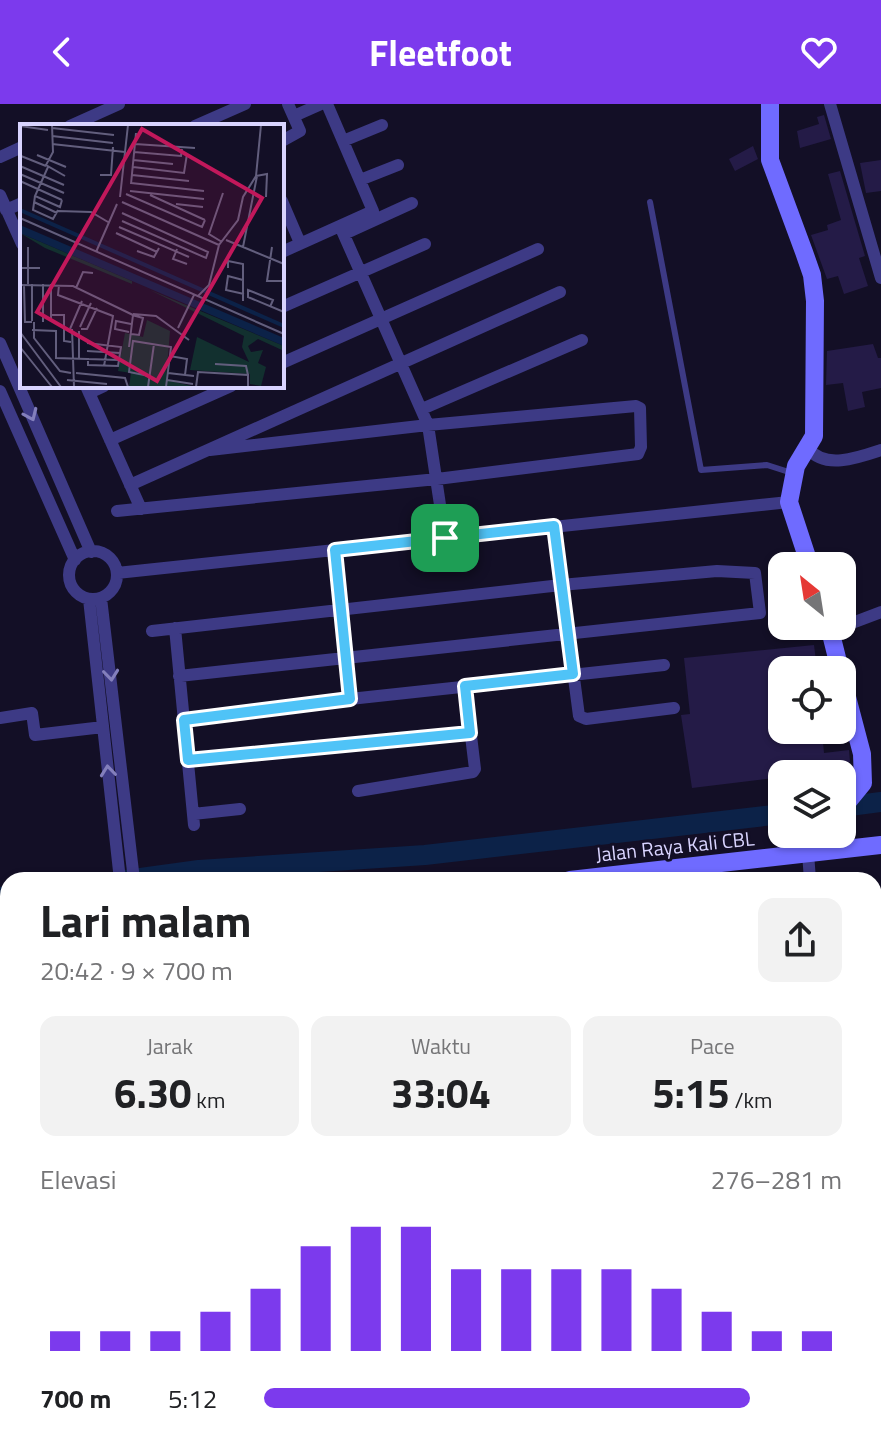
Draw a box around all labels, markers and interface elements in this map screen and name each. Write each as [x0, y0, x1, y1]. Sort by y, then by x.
text: Fleetfoot [369, 25, 512, 80]
icon: back [40, 30, 84, 74]
icon: heart [797, 30, 841, 74]
inset map [20, 124, 284, 388]
one-way arrow [22, 407, 38, 421]
pin [411, 504, 479, 572]
icon: arrive [423, 516, 467, 560]
north arrow [768, 552, 856, 640]
map controls [768, 552, 856, 848]
button: locate [768, 656, 856, 744]
one-way arrow [102, 669, 119, 682]
button: layers [768, 760, 856, 848]
one-way arrow [99, 764, 116, 777]
street label: Jalan Raya Kali CBL [594, 822, 756, 870]
text: Lari malam [40, 887, 251, 954]
button: share [758, 898, 842, 982]
text: 20:42 · 9 × 700 m [40, 951, 233, 990]
text: Jarak [146, 1029, 193, 1063]
text: Waktu [411, 1029, 471, 1063]
text: Pace [690, 1029, 735, 1063]
text: 6.30 [114, 1063, 192, 1124]
text: 33:04 [391, 1063, 491, 1124]
text: 5:15 [652, 1063, 730, 1124]
text: km [192, 1083, 225, 1117]
text: /km [730, 1083, 772, 1117]
text: Elevasi [40, 1160, 116, 1199]
text: 276–281 m [711, 1160, 842, 1199]
text: 700 m [40, 1379, 111, 1418]
text: 5:12 [168, 1379, 217, 1418]

